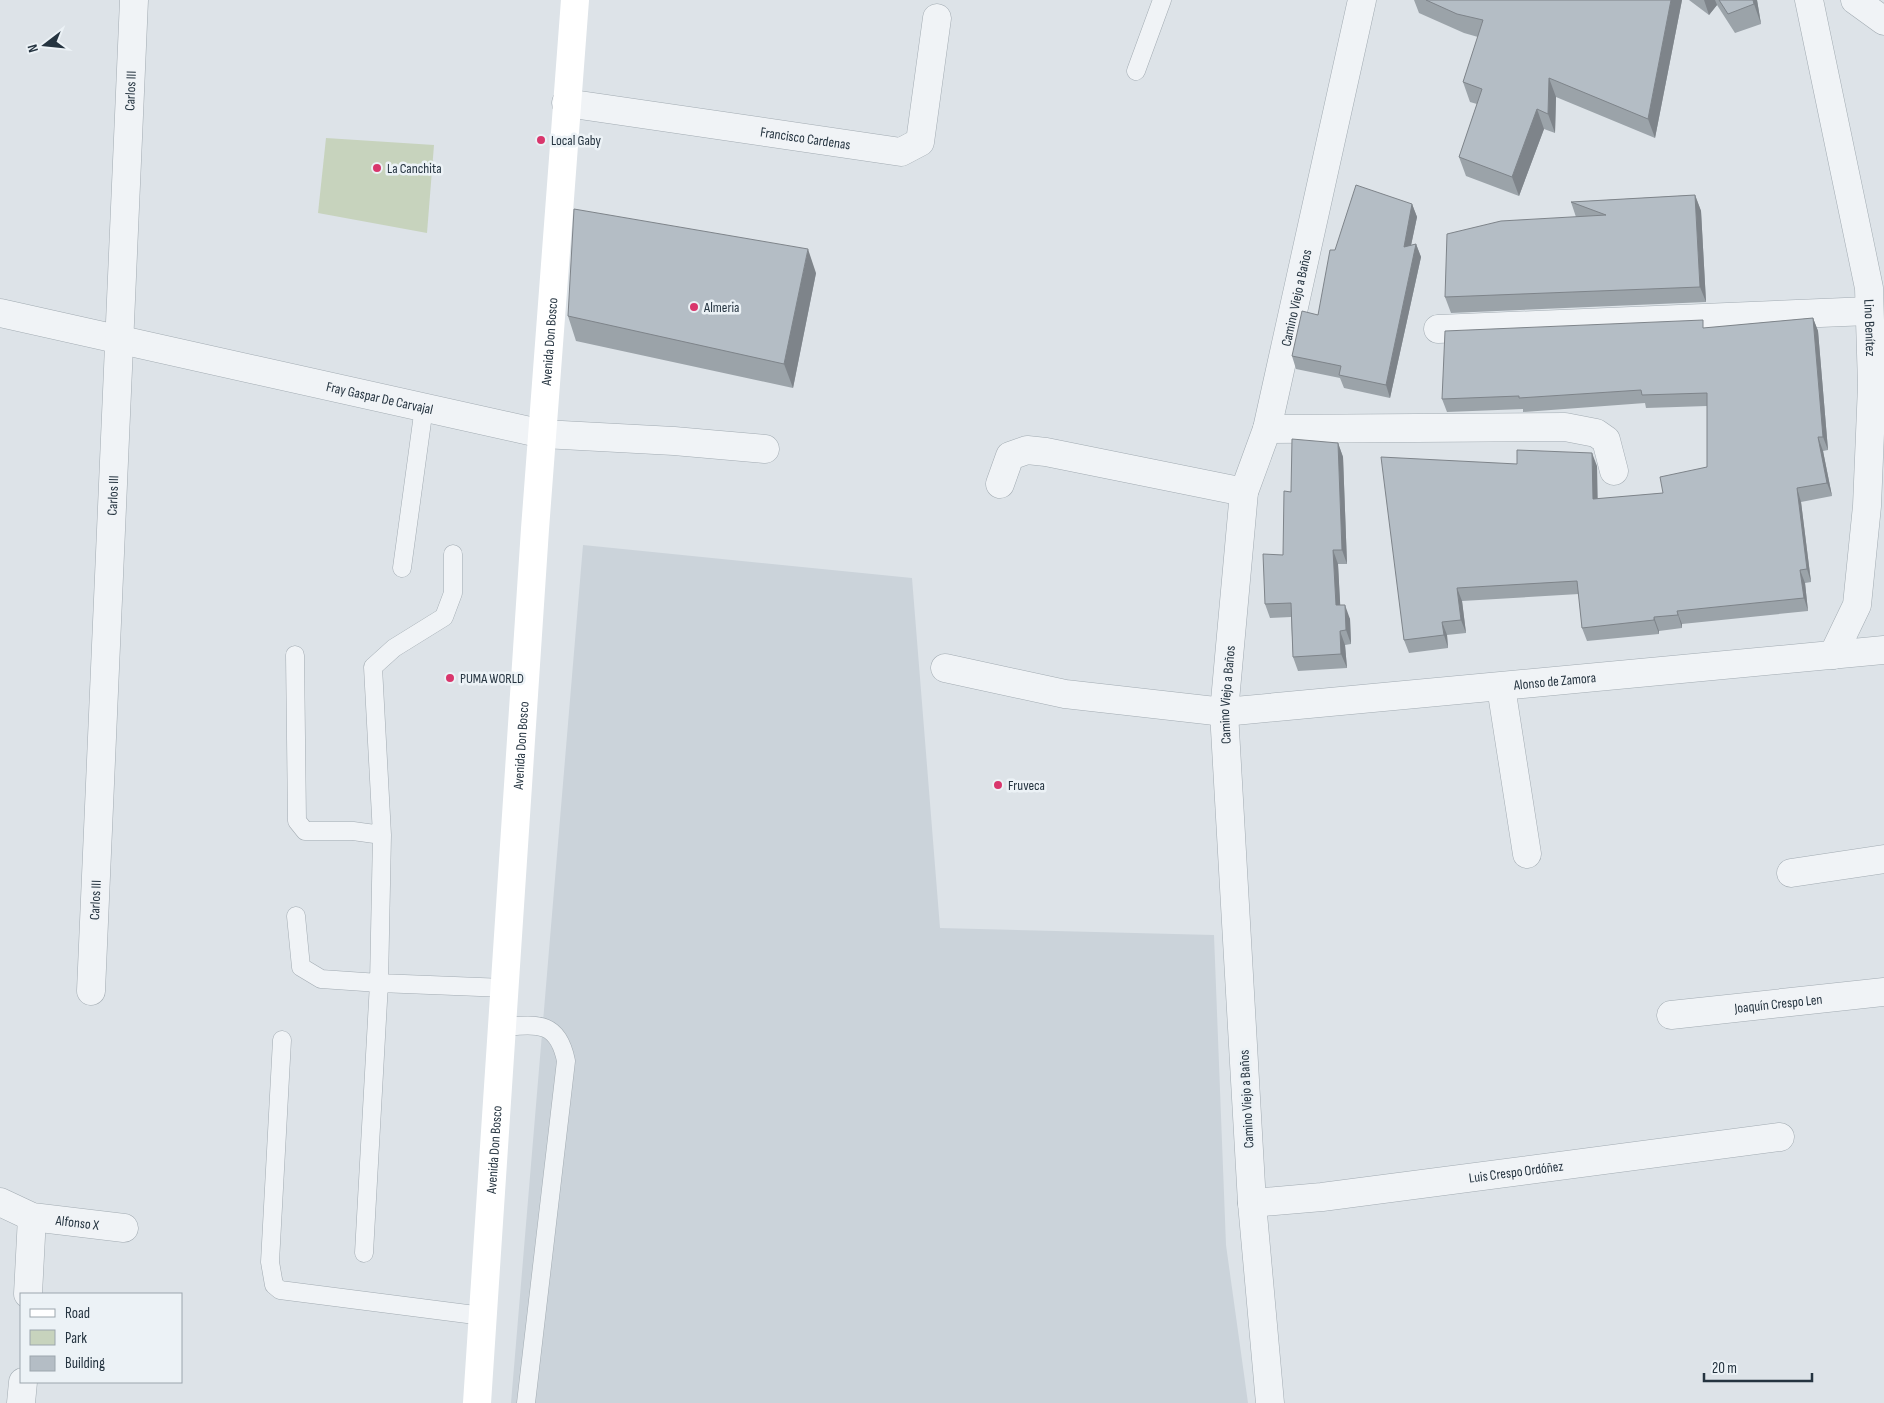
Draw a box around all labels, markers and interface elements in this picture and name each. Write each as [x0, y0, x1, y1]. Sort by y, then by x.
north arrow [20, 20, 70, 70]
text: N [24, 43, 42, 54]
street label: Carlos III [121, 70, 140, 111]
street label: Francisco Cardenas [759, 124, 852, 154]
place label: Local Gaby [551, 132, 601, 149]
marker: Local Gaby [535, 134, 547, 146]
place label: La Canchita [387, 160, 442, 177]
marker: La Canchita [371, 162, 383, 174]
street label: Camino Viejo a Baños [1278, 248, 1316, 348]
street label: Avenida Don Bosco [538, 297, 561, 387]
place label: Almeria [703, 299, 739, 316]
street label: Lino Benítez [1860, 299, 1879, 357]
marker: Almeria [688, 301, 700, 313]
street label: Fray Gaspar De Carvajal [325, 378, 435, 418]
street label: Carlos III [104, 475, 122, 516]
street label: Camino Viejo a Baños [1216, 645, 1239, 744]
street label: Alonso de Zamora [1512, 669, 1597, 694]
place label: PUMA WORLD [460, 670, 524, 687]
marker: PUMA WORLD [444, 672, 456, 684]
street label: Avenida Don Bosco [510, 701, 533, 791]
place label: Fruveca [1008, 777, 1045, 794]
marker: Fruveca [992, 779, 1004, 791]
street label: Carlos III [86, 880, 105, 921]
street label: Joaquín Crespo Len [1733, 991, 1823, 1017]
street label: Camino Viejo a Baños [1235, 1049, 1258, 1149]
street label: Avenida Don Bosco [483, 1105, 506, 1195]
street label: Luis Crespo Ordóñez [1468, 1157, 1564, 1187]
street label: Alfonso X [54, 1212, 100, 1234]
legend [20, 1293, 182, 1383]
text: Road [65, 1304, 90, 1323]
text: Park [65, 1329, 87, 1348]
scale bar [1704, 1350, 1812, 1382]
text: Building [65, 1354, 105, 1373]
text: 20 m [1712, 1359, 1737, 1378]

